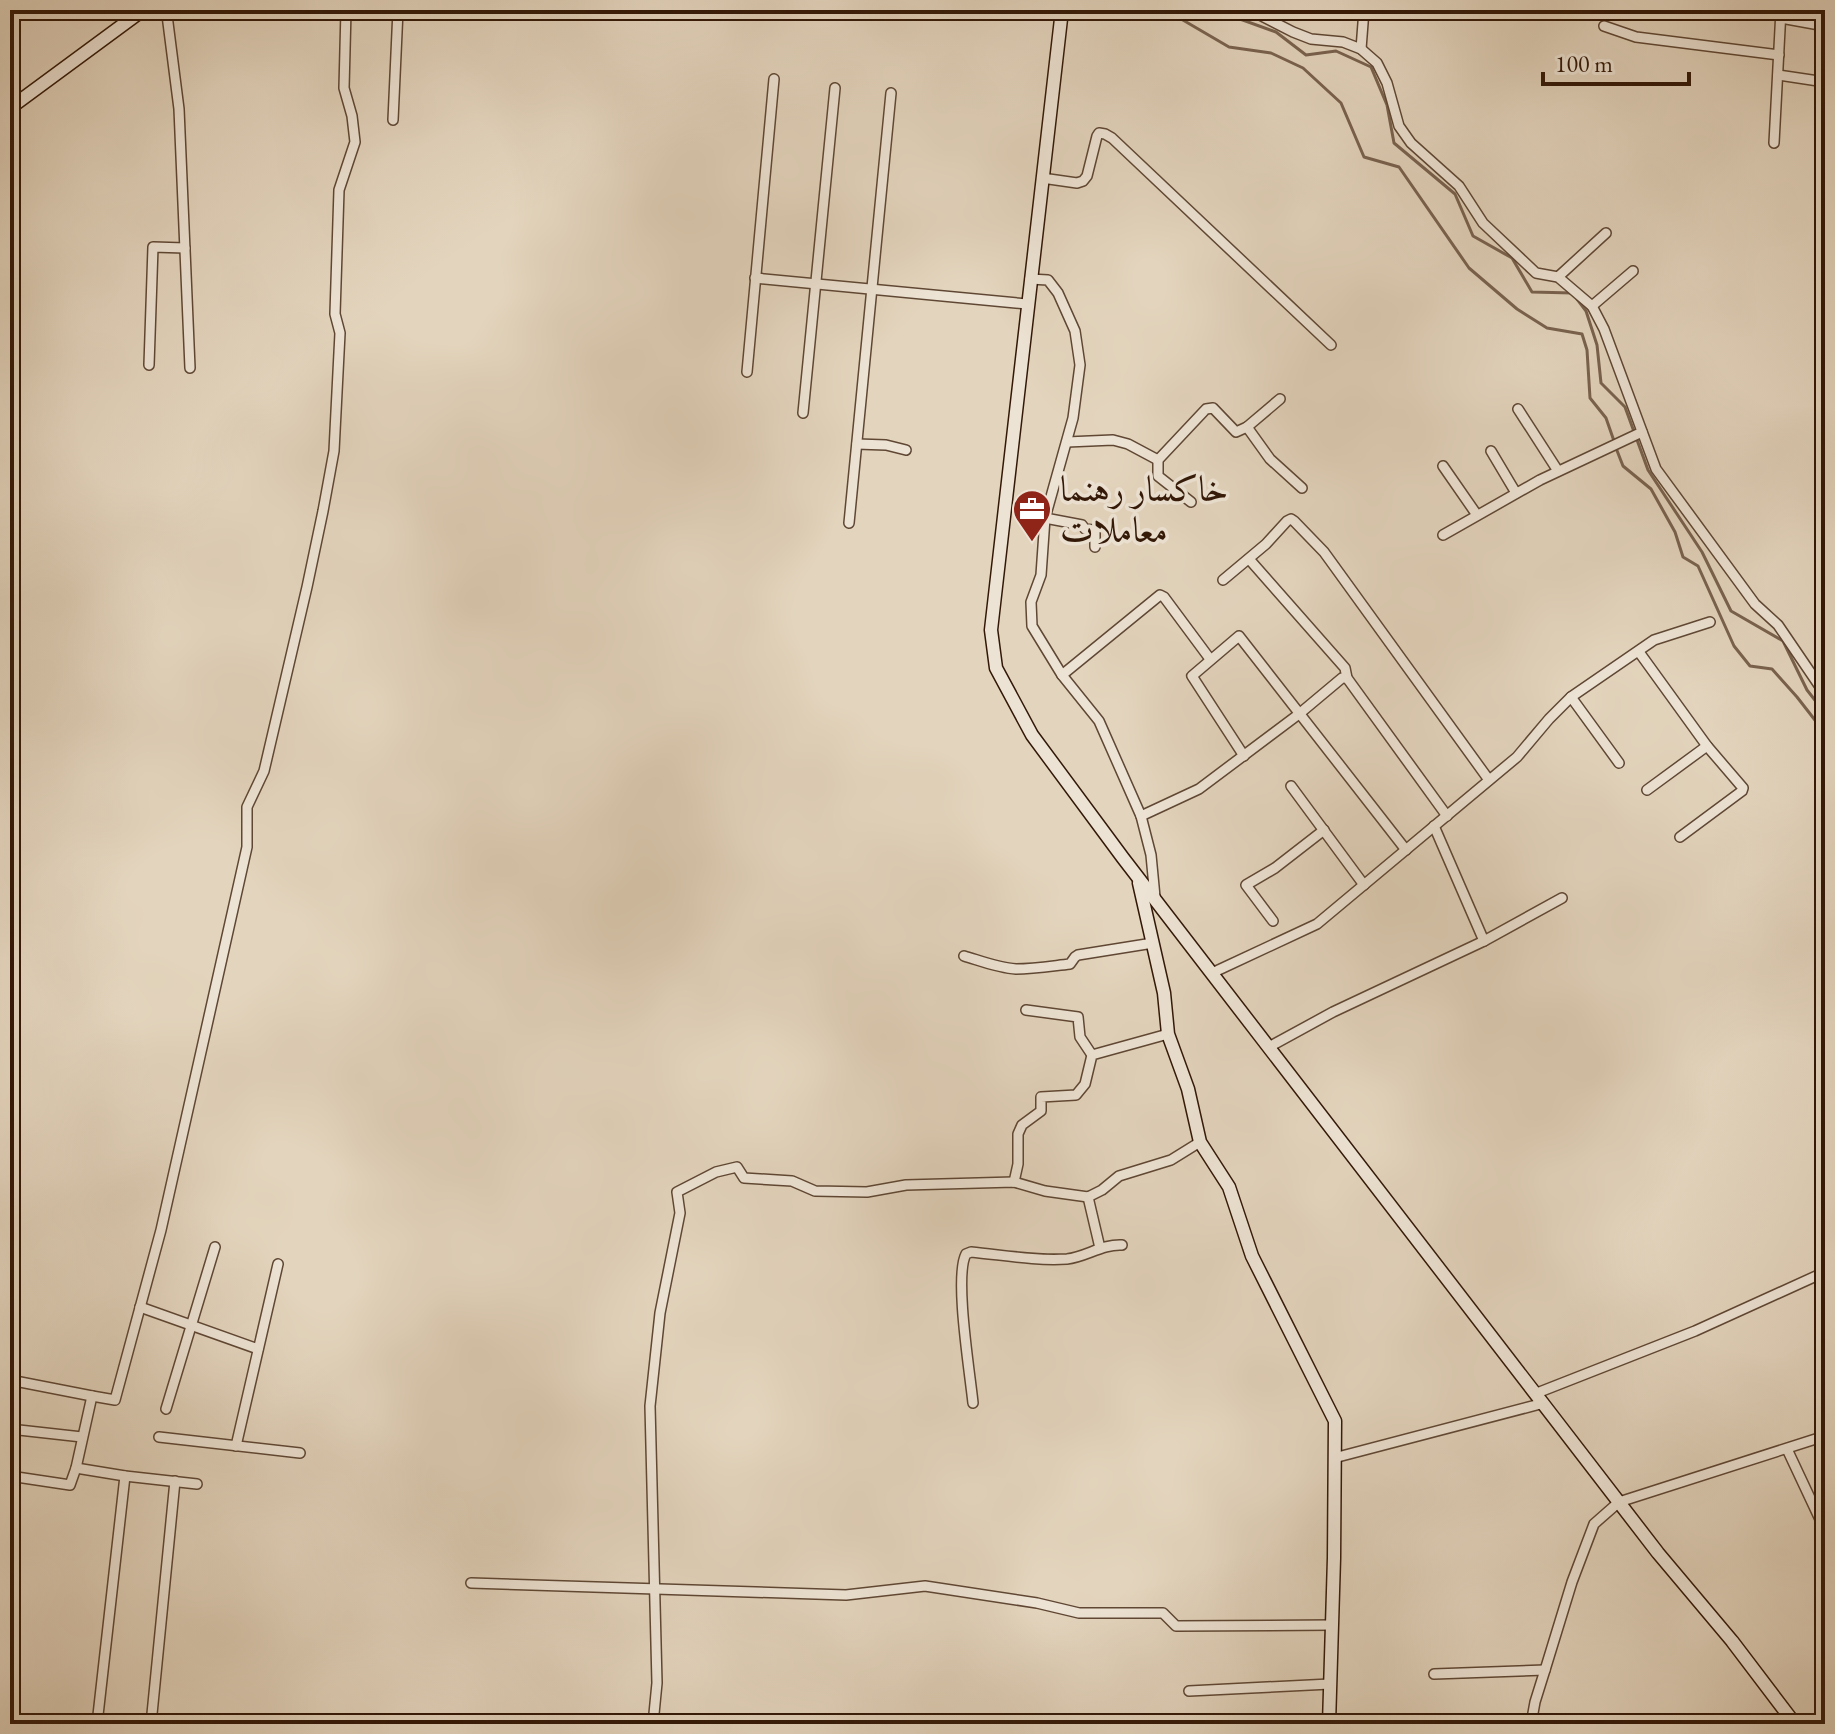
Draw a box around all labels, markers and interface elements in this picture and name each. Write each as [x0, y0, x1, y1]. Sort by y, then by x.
scale bar [1543, 36, 1689, 86]
text: 100 m [1555, 48, 1613, 79]
place label: خاکسار رهنما معاملات [1060, 465, 1228, 553]
office icon: خاکسار رهنما معاملات [1011, 488, 1053, 543]

